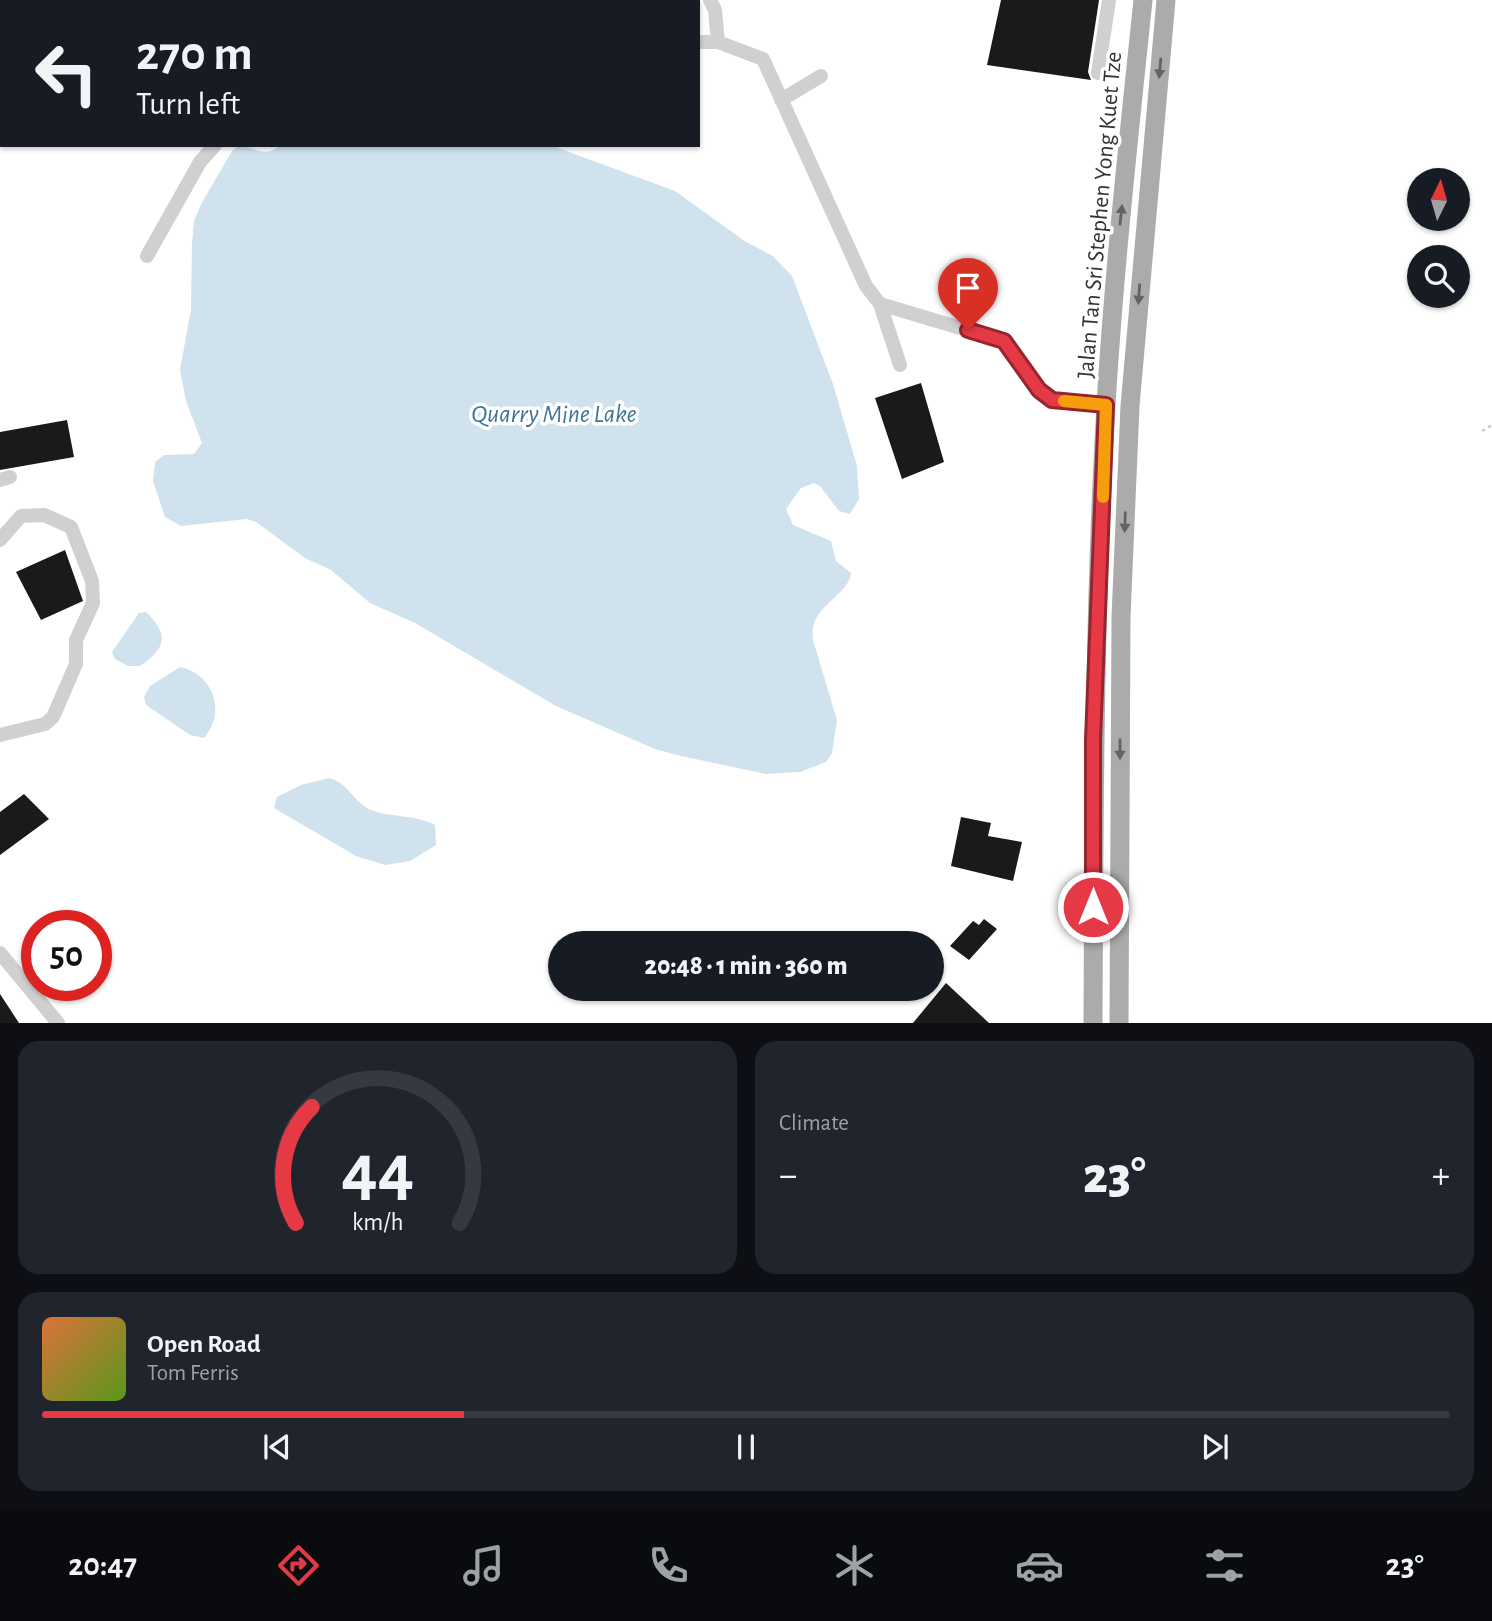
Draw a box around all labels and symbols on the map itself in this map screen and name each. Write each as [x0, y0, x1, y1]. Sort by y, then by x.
street label: Jalan Tan Sri Stephen Yong Kuet Tze [1074, 51, 1126, 380]
one-way arrow [1154, 57, 1165, 79]
north arrow [1407, 168, 1470, 231]
one-way arrow [1116, 203, 1127, 225]
pin [938, 258, 998, 330]
one-way arrow [1133, 284, 1144, 306]
water label: Quarry Mine Lake [471, 401, 637, 427]
one-way arrow [1120, 511, 1131, 533]
one-way arrow [1114, 738, 1126, 760]
position arrow [1056, 870, 1130, 944]
speed limit sign: 50 [21, 910, 112, 1001]

